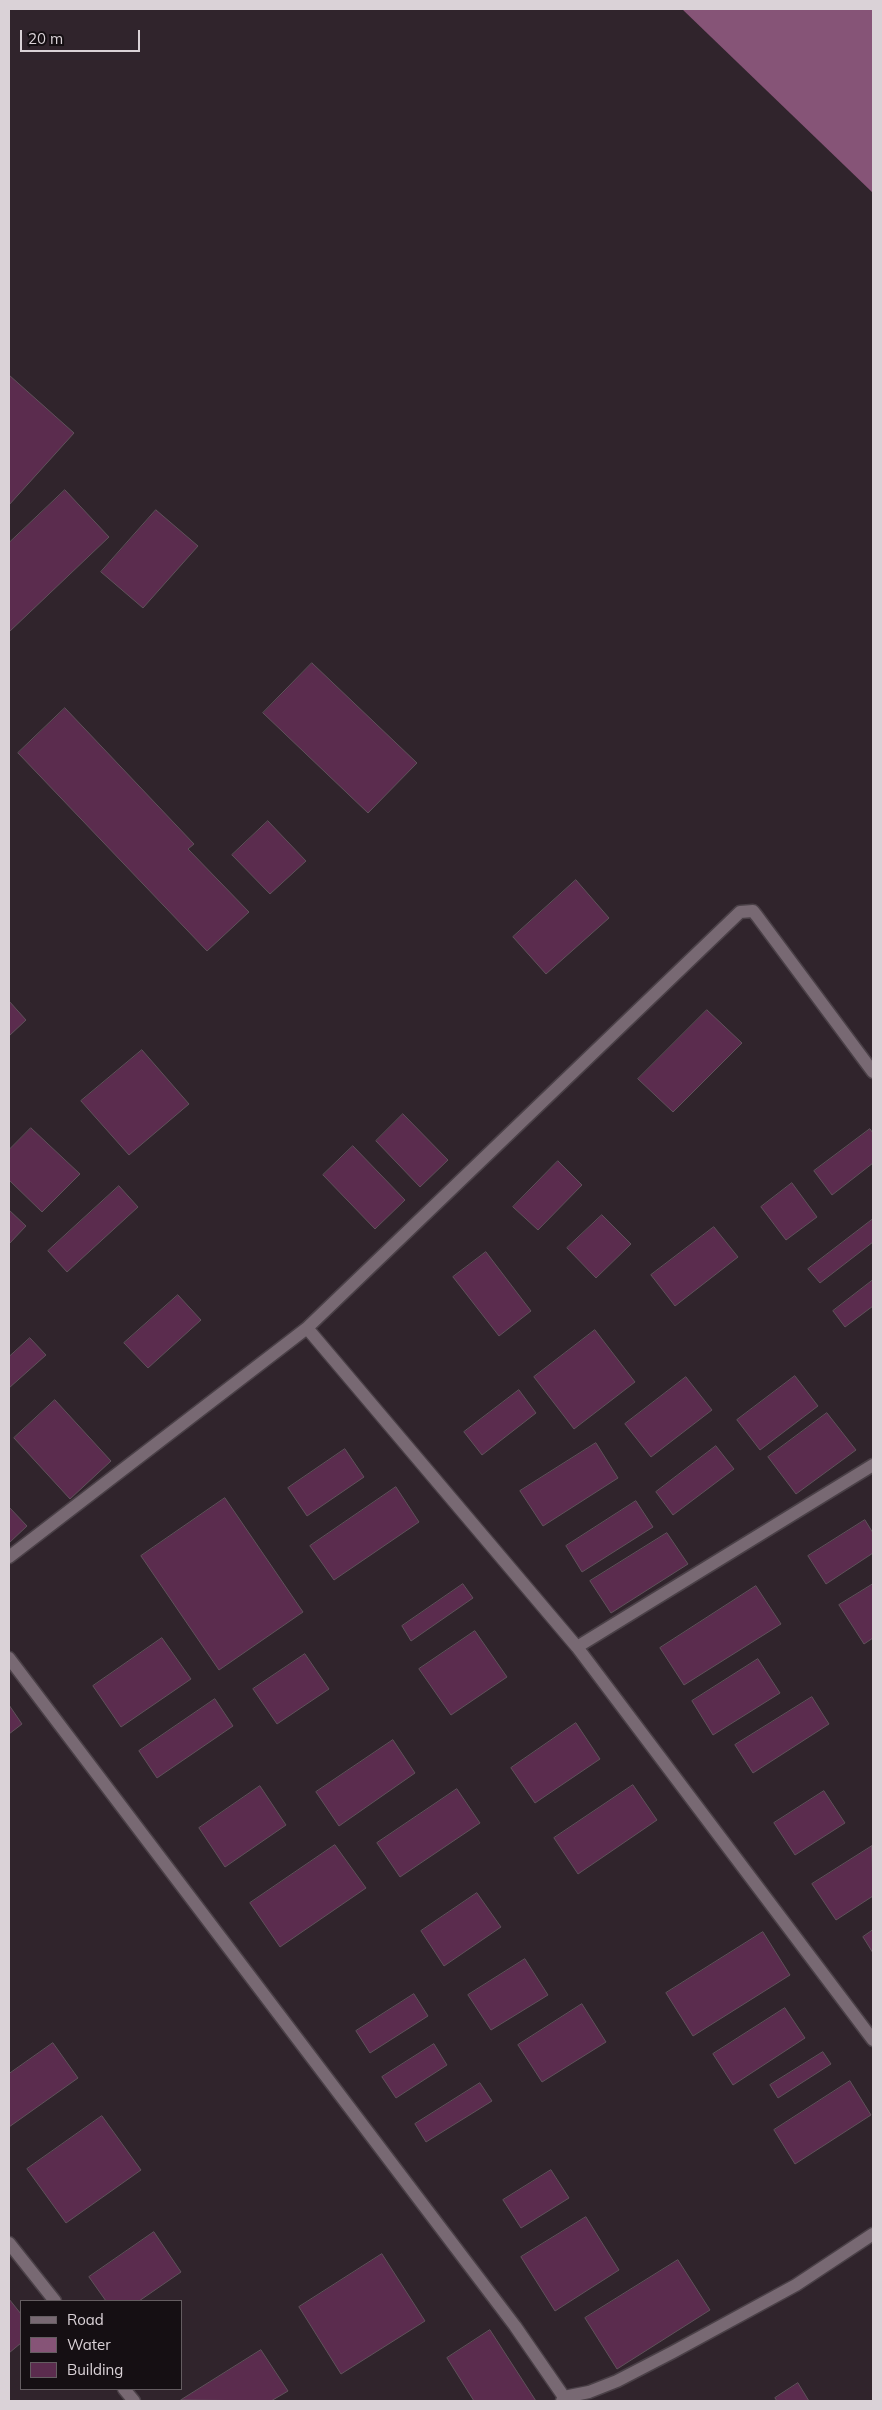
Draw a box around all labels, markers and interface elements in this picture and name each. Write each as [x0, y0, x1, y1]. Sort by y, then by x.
scale bar [22, 20, 142, 52]
text: 20 m [28, 29, 63, 48]
legend [20, 2300, 182, 2390]
text: Road [67, 2310, 104, 2329]
text: Water [67, 2335, 111, 2354]
text: Building [67, 2360, 123, 2379]

